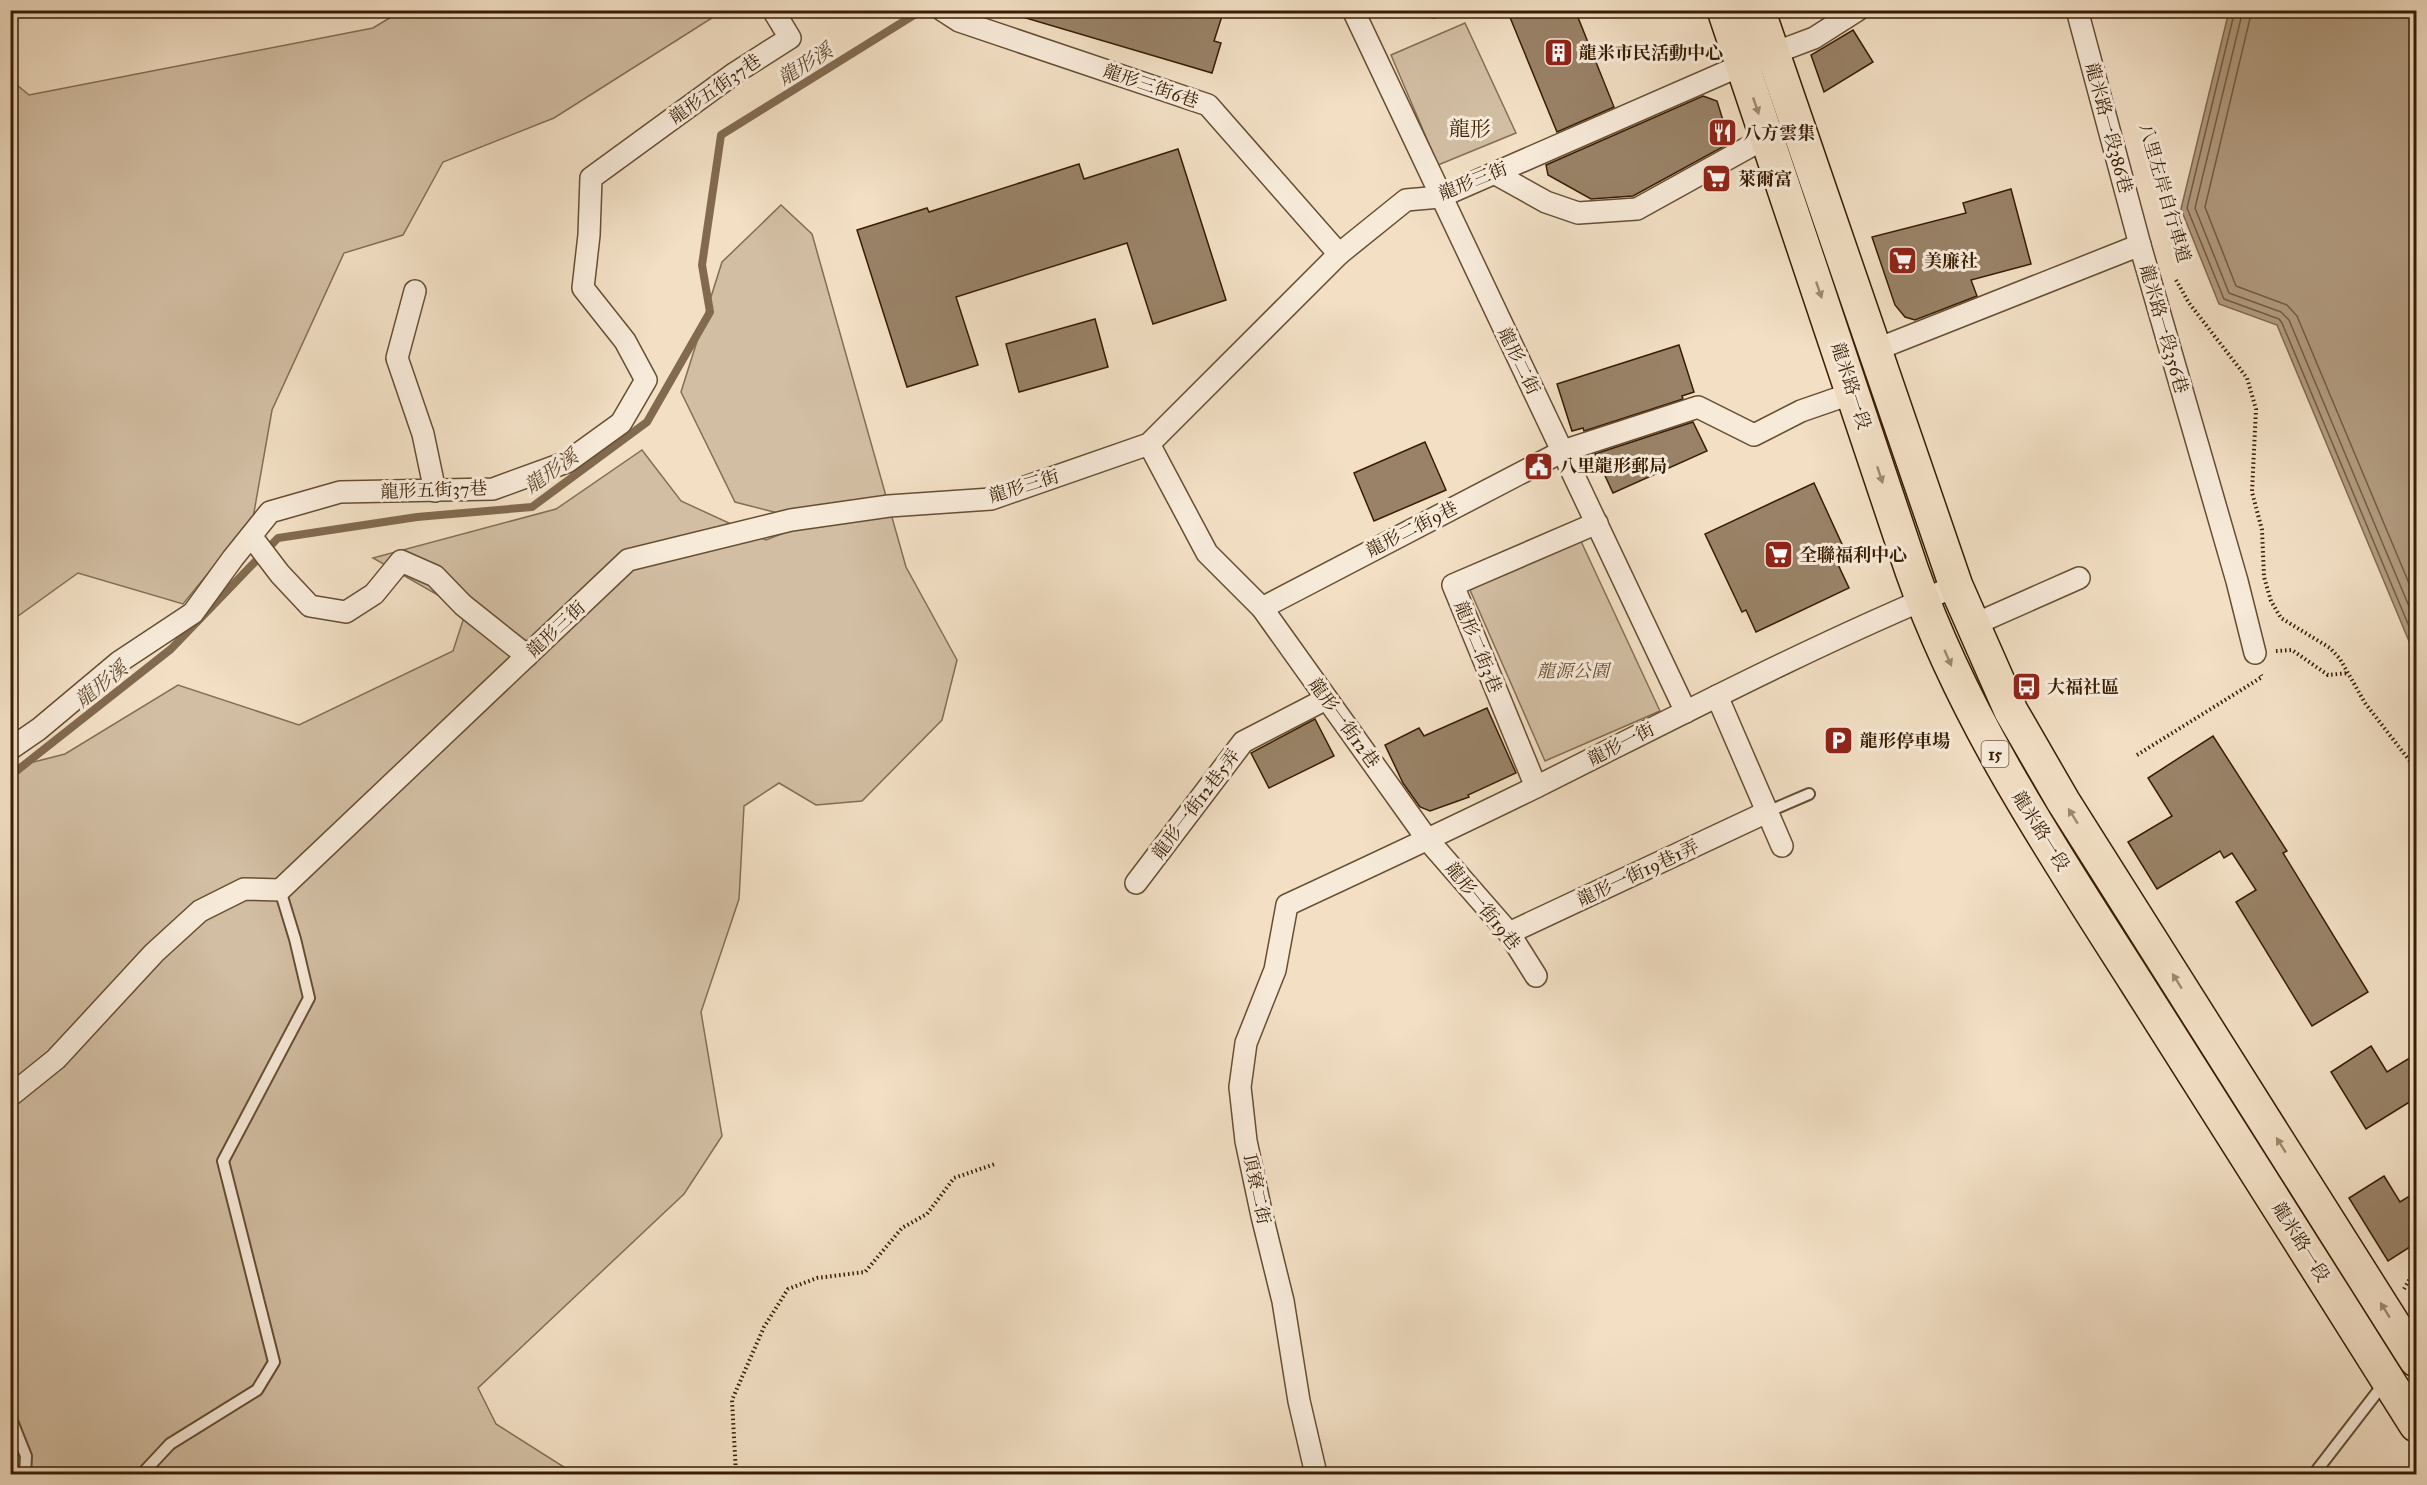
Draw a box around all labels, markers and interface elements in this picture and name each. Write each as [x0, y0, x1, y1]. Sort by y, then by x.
water label: 龍形溪 [773, 37, 838, 90]
building icon: 龍米市民活動中心 [1542, 37, 1574, 69]
place label: 龍米市民活動中心 [1579, 42, 1723, 64]
street label: 龍形五街37巷 [665, 49, 765, 129]
street label: 龍形三街6巷 [1101, 59, 1201, 113]
street label: 龍米路一段386巷 [2081, 60, 2137, 196]
one-way arrow [1752, 97, 1762, 115]
district label: 龍形 [1449, 116, 1491, 142]
restaurant icon: 八方雲集 [1706, 117, 1738, 149]
street label: 八里左岸自行車道 [2135, 121, 2195, 265]
place label: 八方雲集 [1743, 122, 1815, 144]
street label: 龍形三街 [1436, 157, 1510, 205]
supermarket icon: 萊爾富 [1701, 163, 1733, 195]
place label: 萊爾富 [1738, 168, 1792, 190]
supermarket icon: 美廉社 [1887, 245, 1919, 277]
place label: 美廉社 [1924, 250, 1978, 272]
street label: 龍米路一段356巷 [2135, 262, 2193, 396]
one-way arrow [1814, 281, 1824, 299]
street label: 龍形二街 [1493, 324, 1545, 398]
street label: 龍米路一段 [1827, 340, 1875, 432]
water label: 龍形溪 [520, 443, 584, 498]
public building icon: 八里龍形郵局 [1522, 450, 1554, 482]
place label: 八里龍形郵局 [1559, 455, 1667, 477]
street label: 龍形三街 [986, 465, 1062, 507]
one-way arrow [1876, 466, 1886, 484]
street label: 龍形五街37巷 [380, 477, 488, 503]
street label: 龍形二街9巷 [1363, 497, 1461, 561]
supermarket icon: 全聯福利中心 [1762, 539, 1794, 571]
place label: 全聯福利中心 [1799, 544, 1907, 566]
street label: 龍形三街 [522, 596, 590, 662]
street label: 龍形二街3巷 [1450, 598, 1506, 696]
one-way arrow [1943, 649, 1953, 667]
water label: 龍形溪 [70, 655, 134, 712]
park label: 龍源公園 [1537, 660, 1612, 682]
bus stop icon: 大福社區 [2010, 671, 2042, 703]
street label: 龍形一街12巷 [1304, 674, 1384, 772]
place label: 大福社區 [2047, 676, 2119, 698]
street label: 龍形一街 [1584, 718, 1658, 770]
parking icon: 龍形停車場 [1823, 725, 1855, 757]
place label: 龍形停車場 [1860, 730, 1950, 752]
road number: 15 [1982, 741, 2008, 767]
street label: 龍形一街12巷5弄 [1147, 745, 1245, 863]
street label: 龍米路一段 [2008, 787, 2074, 875]
one-way arrow [2067, 808, 2078, 824]
street label: 龍形一街19巷1弄 [1574, 835, 1702, 911]
street label: 龍形一街19巷 [1441, 858, 1525, 954]
one-way arrow [2171, 972, 2182, 989]
one-way arrow [2276, 1137, 2287, 1153]
street label: 頂寮二街 [1239, 1151, 1275, 1227]
street label: 龍米路一段 [2268, 1198, 2334, 1286]
one-way arrow [2380, 1302, 2391, 1318]

